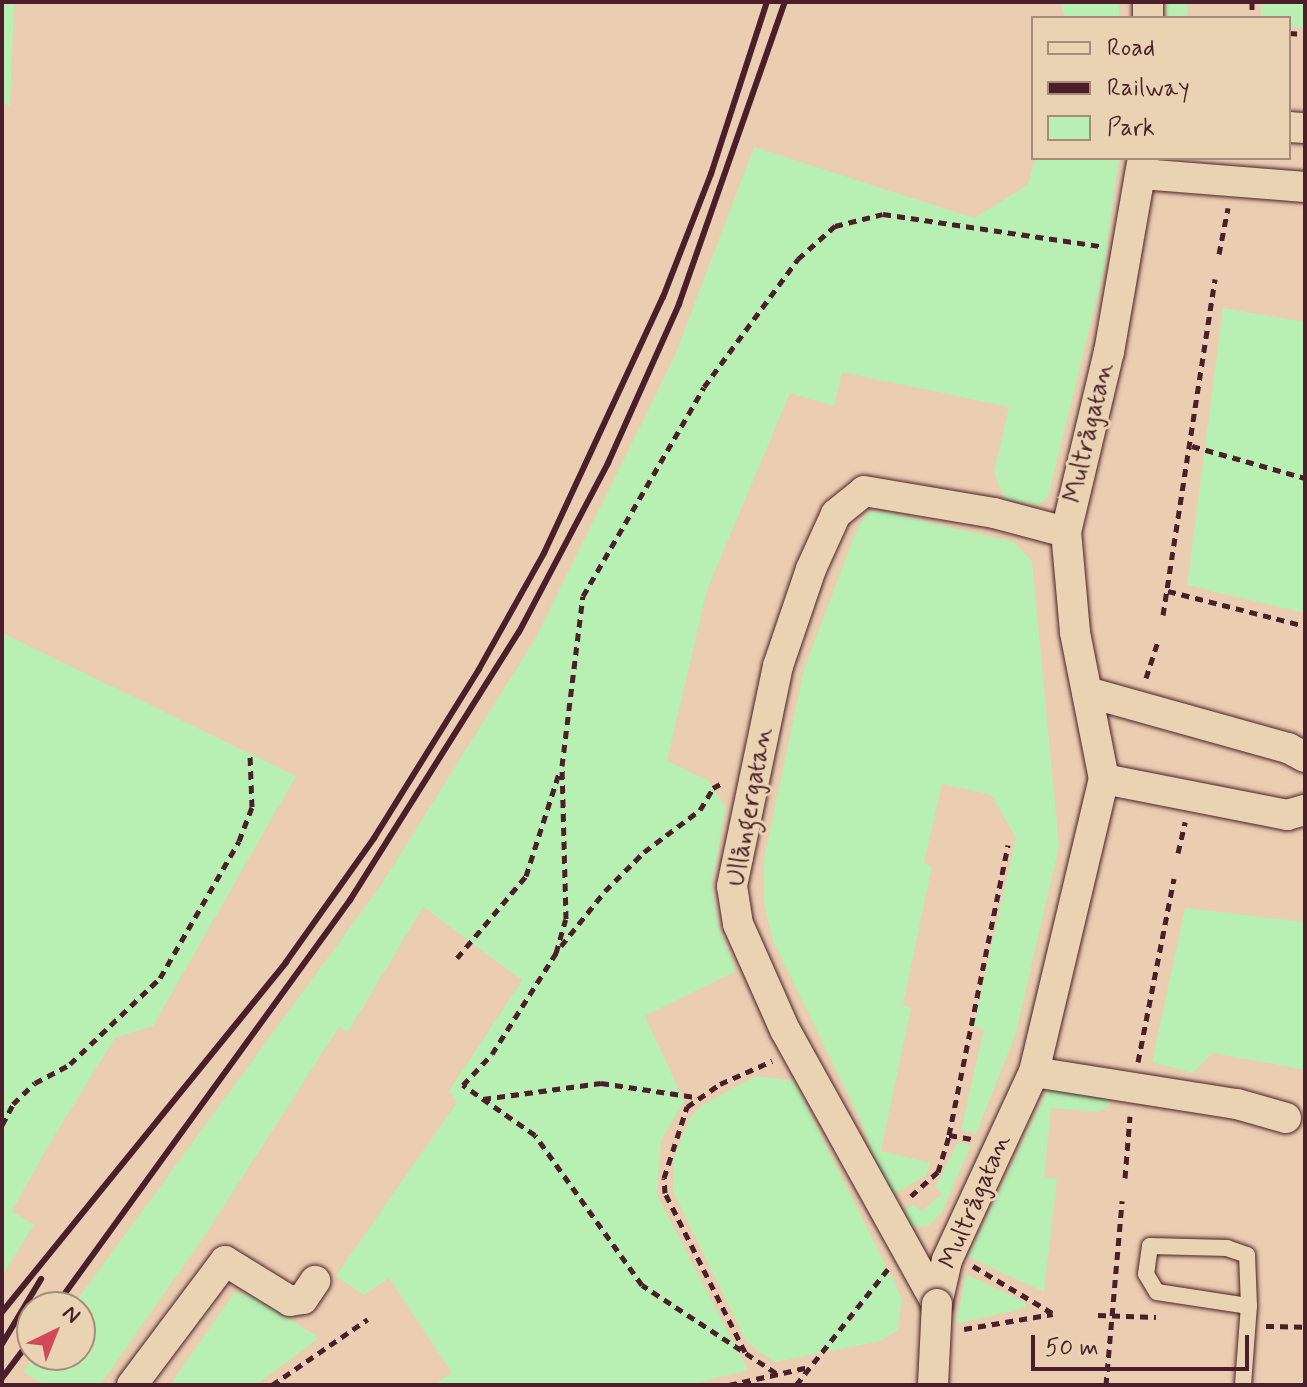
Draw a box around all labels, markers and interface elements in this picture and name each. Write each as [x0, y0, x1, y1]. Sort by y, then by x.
legend [1031, 16, 1291, 160]
text: Road [1107, 33, 1155, 64]
text: Railway [1107, 73, 1190, 104]
text: Park [1107, 113, 1155, 144]
street label: Multrågatan [1059, 360, 1121, 506]
street label: Ullångergatan [722, 725, 780, 889]
street label: Multrågatan [934, 1130, 1018, 1274]
north arrow [16, 1291, 96, 1371]
text: N [56, 1300, 86, 1330]
scale bar [1035, 1319, 1253, 1369]
text: 50 m [1045, 1333, 1099, 1364]

